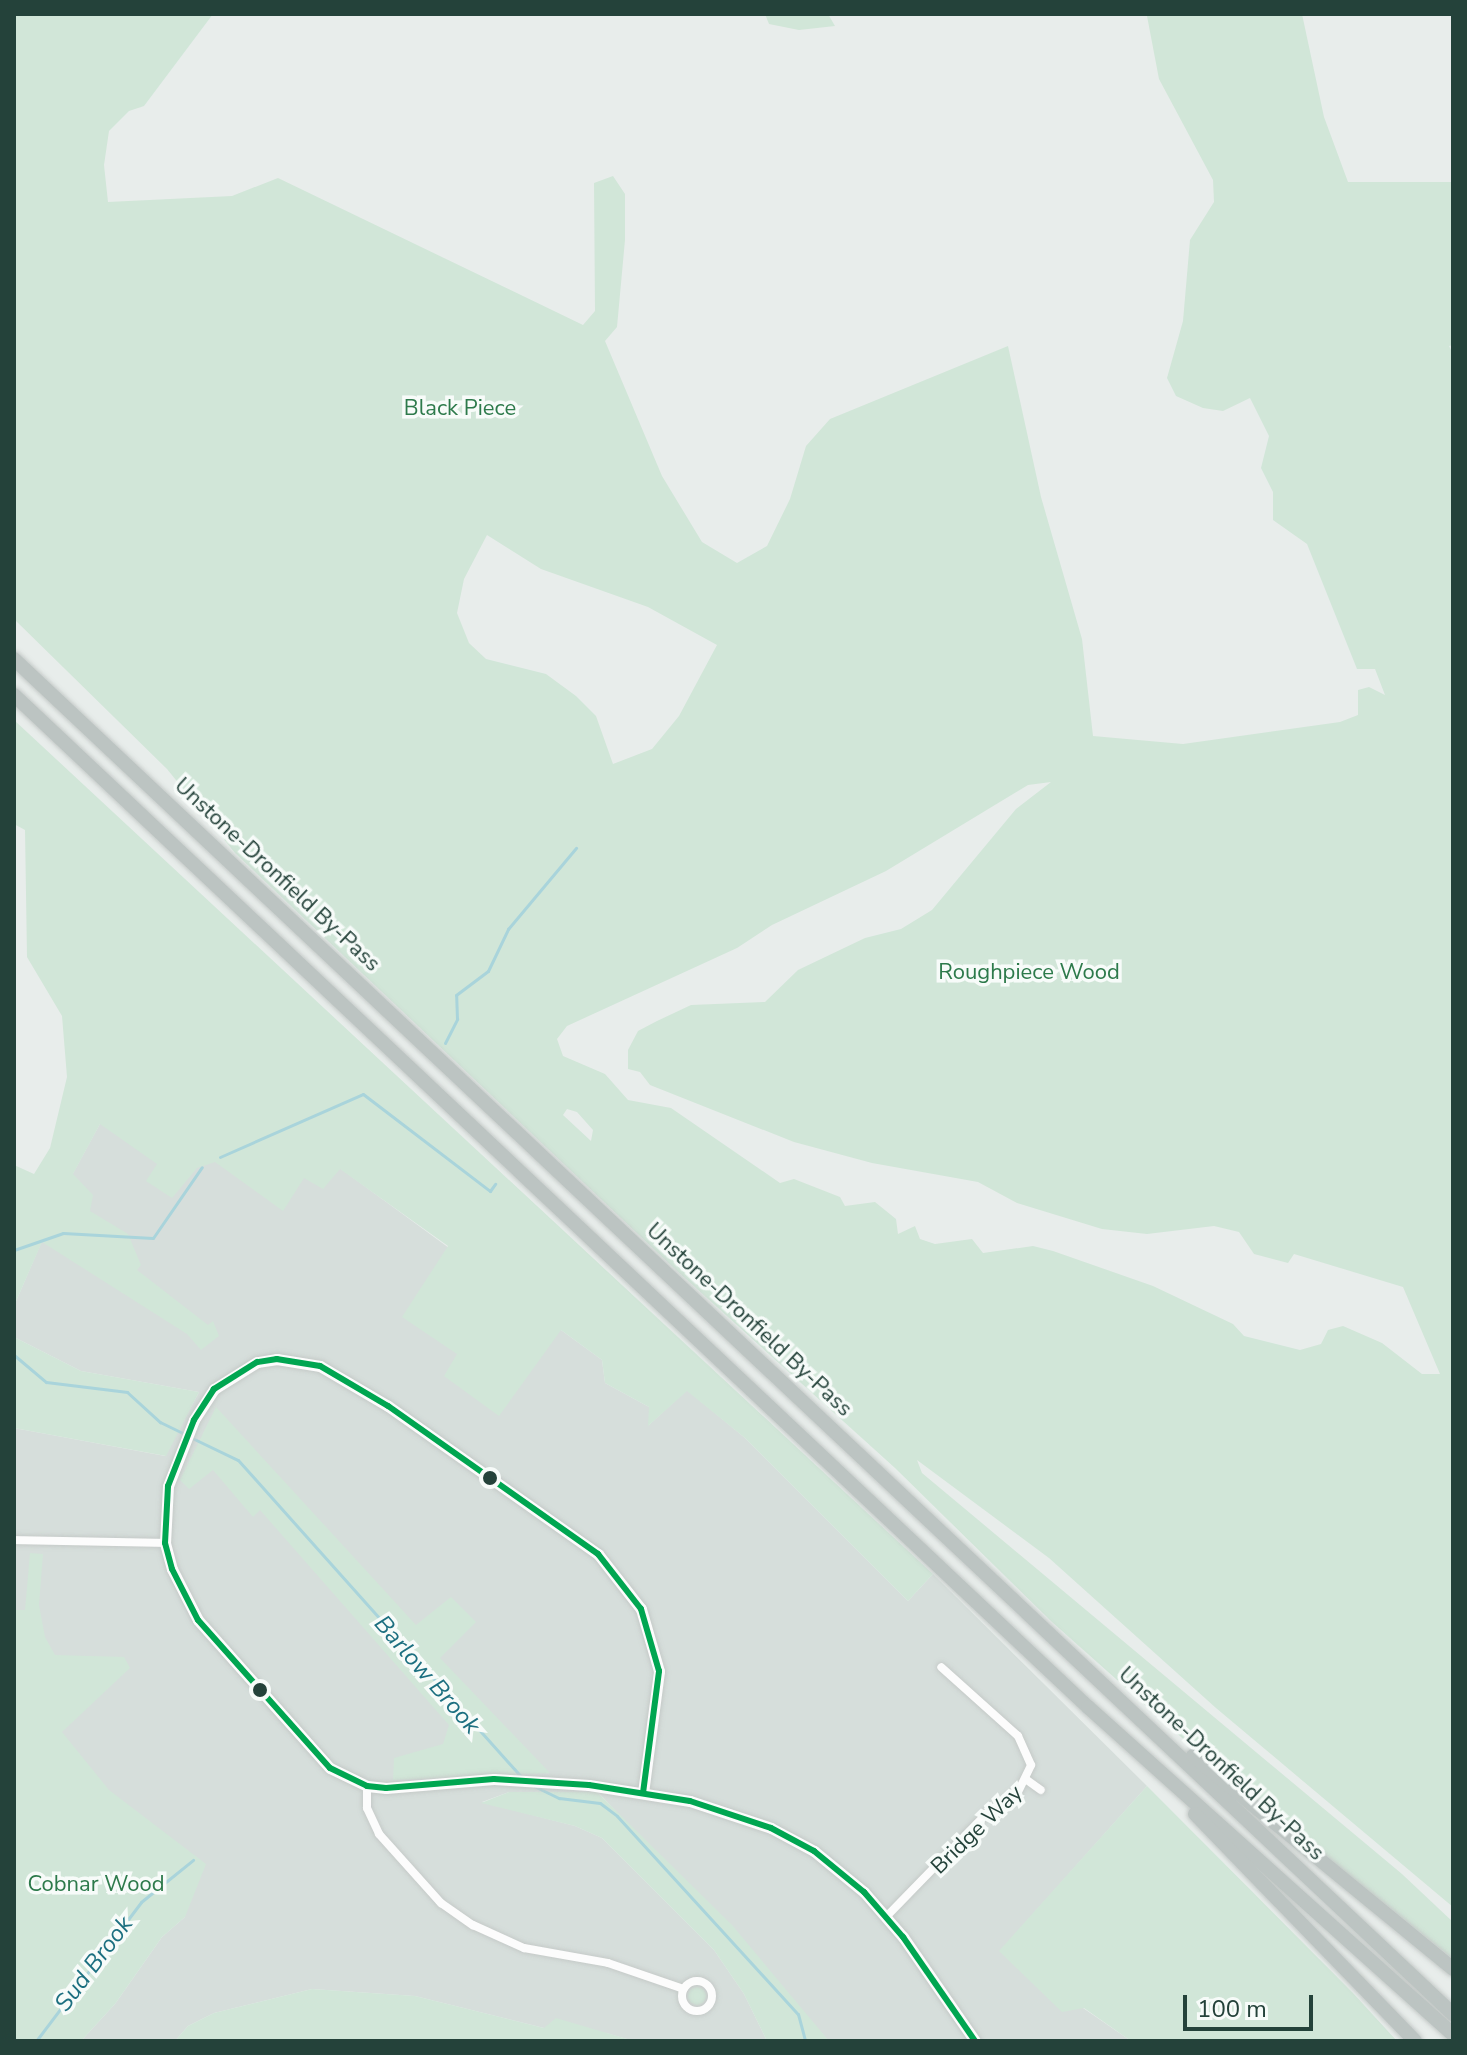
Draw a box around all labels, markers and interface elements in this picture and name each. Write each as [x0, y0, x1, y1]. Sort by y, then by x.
park label: Black Piece [404, 396, 516, 422]
street label: Unstone-Dronfield By-Pass [169, 773, 385, 977]
park label: Roughpiece Wood [938, 960, 1120, 986]
street label: Unstone-Dronfield By-Pass [641, 1218, 857, 1422]
unlabelled marker [482, 1470, 498, 1486]
water label: Barlow Brook [368, 1610, 486, 1740]
street label: Unstone-Dronfield By-Pass [1113, 1662, 1329, 1866]
unlabelled marker [252, 1682, 268, 1698]
street label: Bridge Way [926, 1780, 1028, 1880]
park label: Cobnar Wood [28, 1872, 164, 1898]
water label: Sud Brook [49, 1911, 139, 2017]
scale bar [1187, 1979, 1317, 2029]
text: 100 m [1197, 1993, 1267, 2025]

